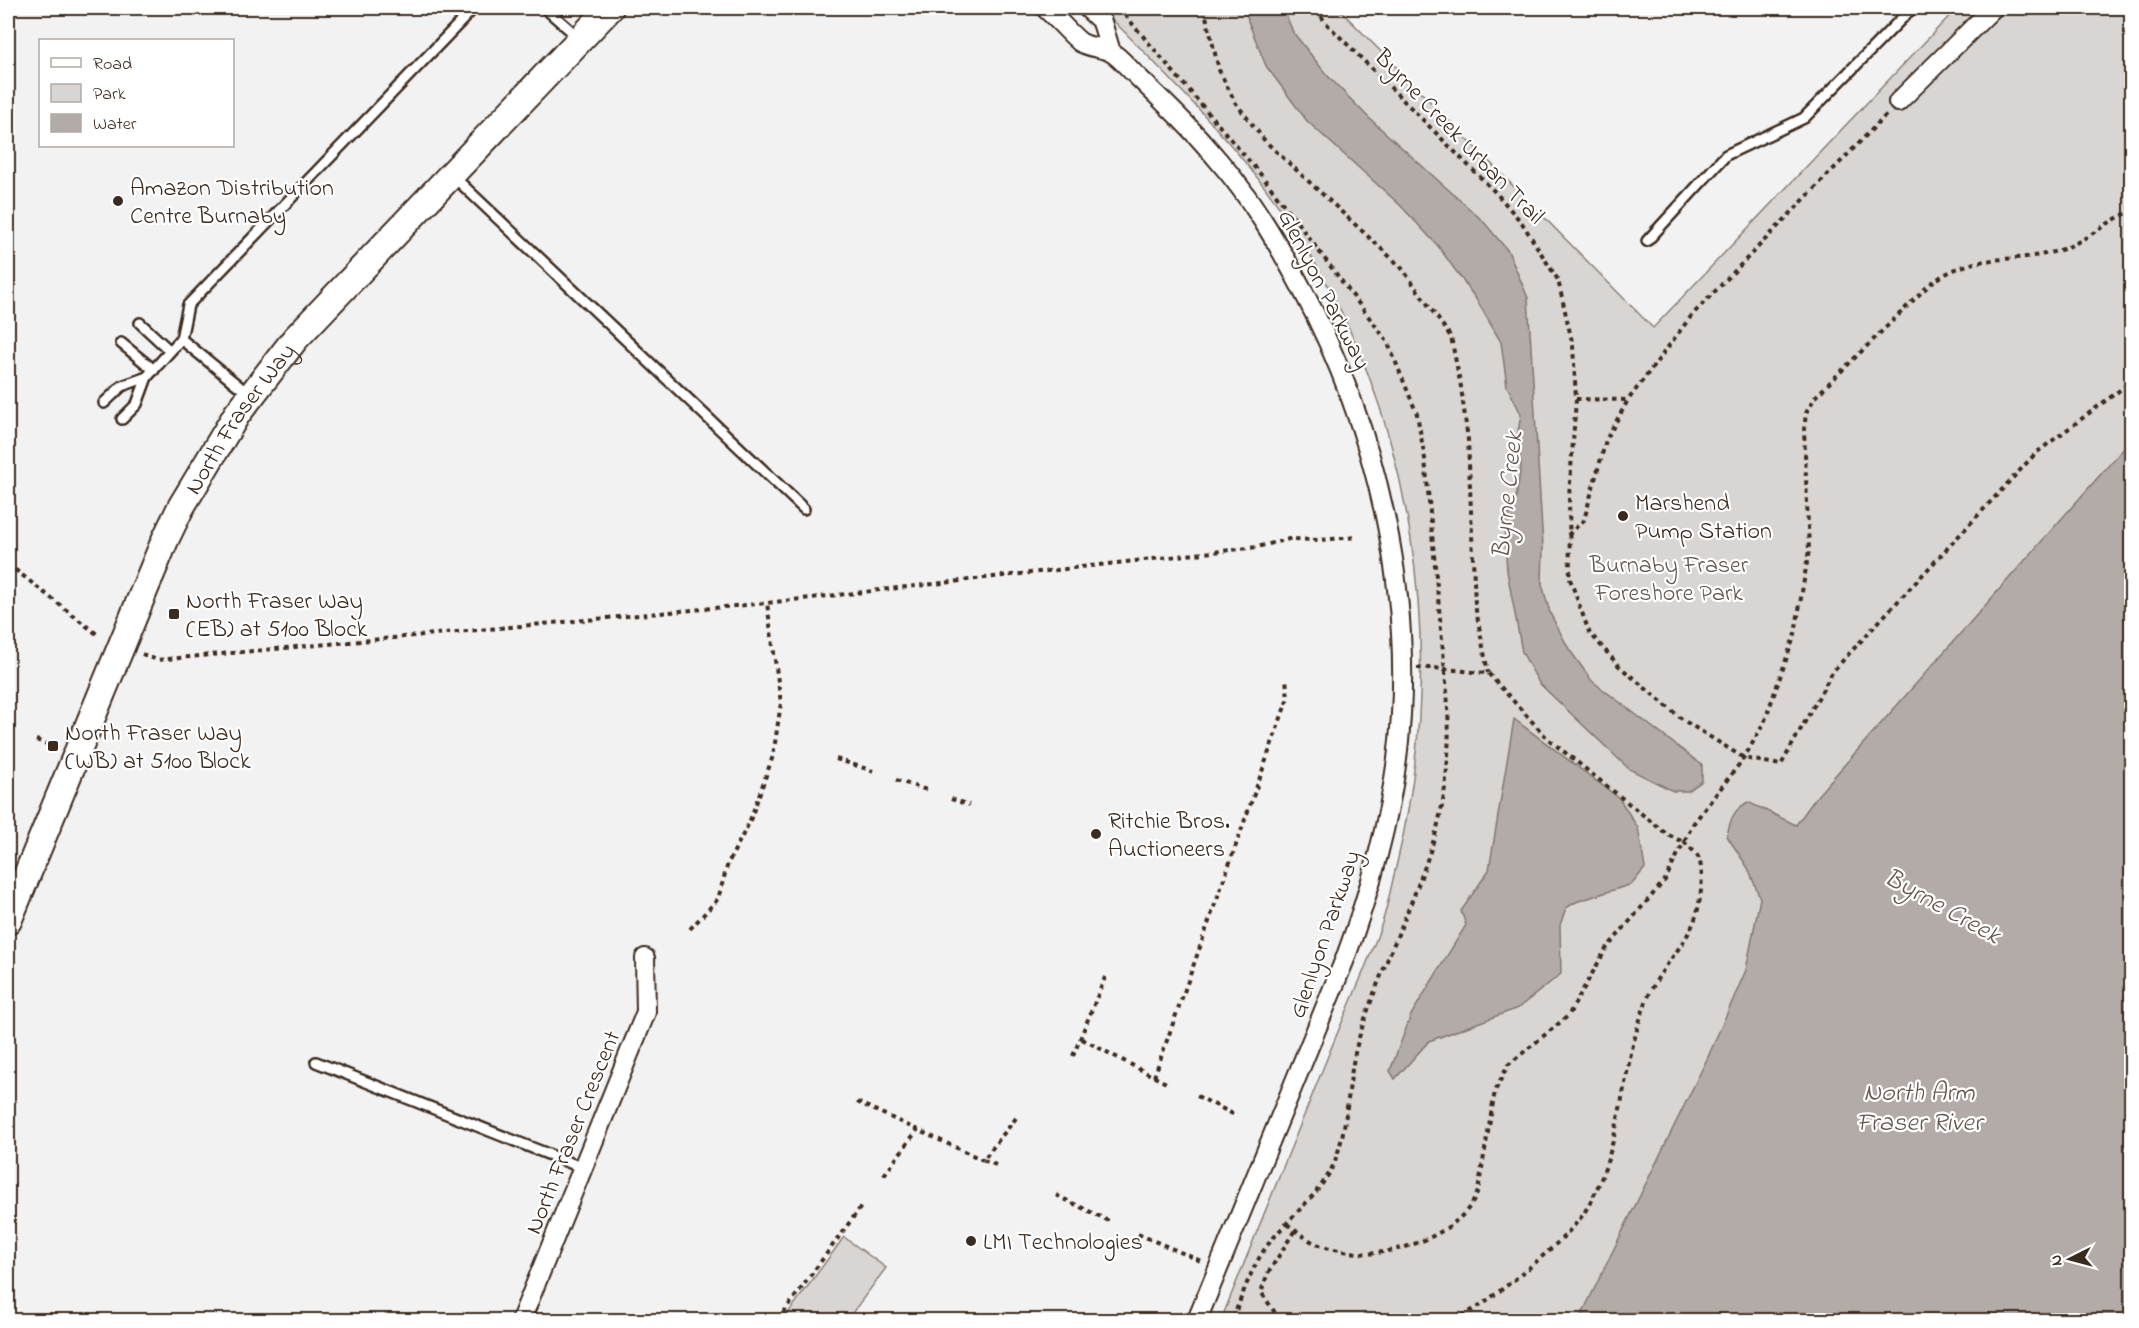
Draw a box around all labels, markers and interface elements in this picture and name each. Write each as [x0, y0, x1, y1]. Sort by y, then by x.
legend [39, 39, 234, 147]
street label: Byrne Creek Urban Trail [1363, 41, 1552, 234]
text: Road [93, 52, 132, 78]
text: Park [93, 82, 126, 108]
text: Water [93, 112, 137, 138]
place label: Amazon Distribution Centre Burnaby [130, 172, 334, 236]
marker: Amazon Distribution Centre Burnaby [111, 194, 125, 208]
street label: Glenlyon Parkway [1266, 204, 1378, 377]
street label: North Fraser Way [177, 337, 306, 502]
water label: Byrne Creek [1483, 428, 1535, 561]
place label: Marshend Pump Station [1635, 487, 1772, 550]
marker: Marshend Pump Station [1616, 509, 1630, 523]
park label: Burnaby Fraser Foreshore Park [1589, 549, 1749, 612]
place label: North Fraser Way (EB) at 5100 Block [186, 585, 368, 648]
marker: North Fraser Way (EB) at 5100 Block [167, 607, 181, 621]
place label: North Fraser Way (WB) at 5100 Block [65, 717, 251, 780]
marker: North Fraser Way (WB) at 5100 Block [46, 739, 60, 753]
place label: Ritchie Bros. Auctioneers [1108, 805, 1230, 868]
marker: Ritchie Bros. Auctioneers [1089, 827, 1103, 841]
street label: Glenlyon Parkway [1281, 846, 1372, 1024]
water label: Byrne Creek [1876, 860, 2008, 956]
street label: North Fraser Crescent [517, 1026, 631, 1240]
water label: North Arm Fraser River [1856, 1075, 1985, 1143]
place label: LMI Technologies [983, 1226, 1143, 1261]
north arrow [2040, 1229, 2100, 1289]
marker: LMI Technologies [964, 1234, 978, 1248]
text: N [2045, 1254, 2070, 1267]

